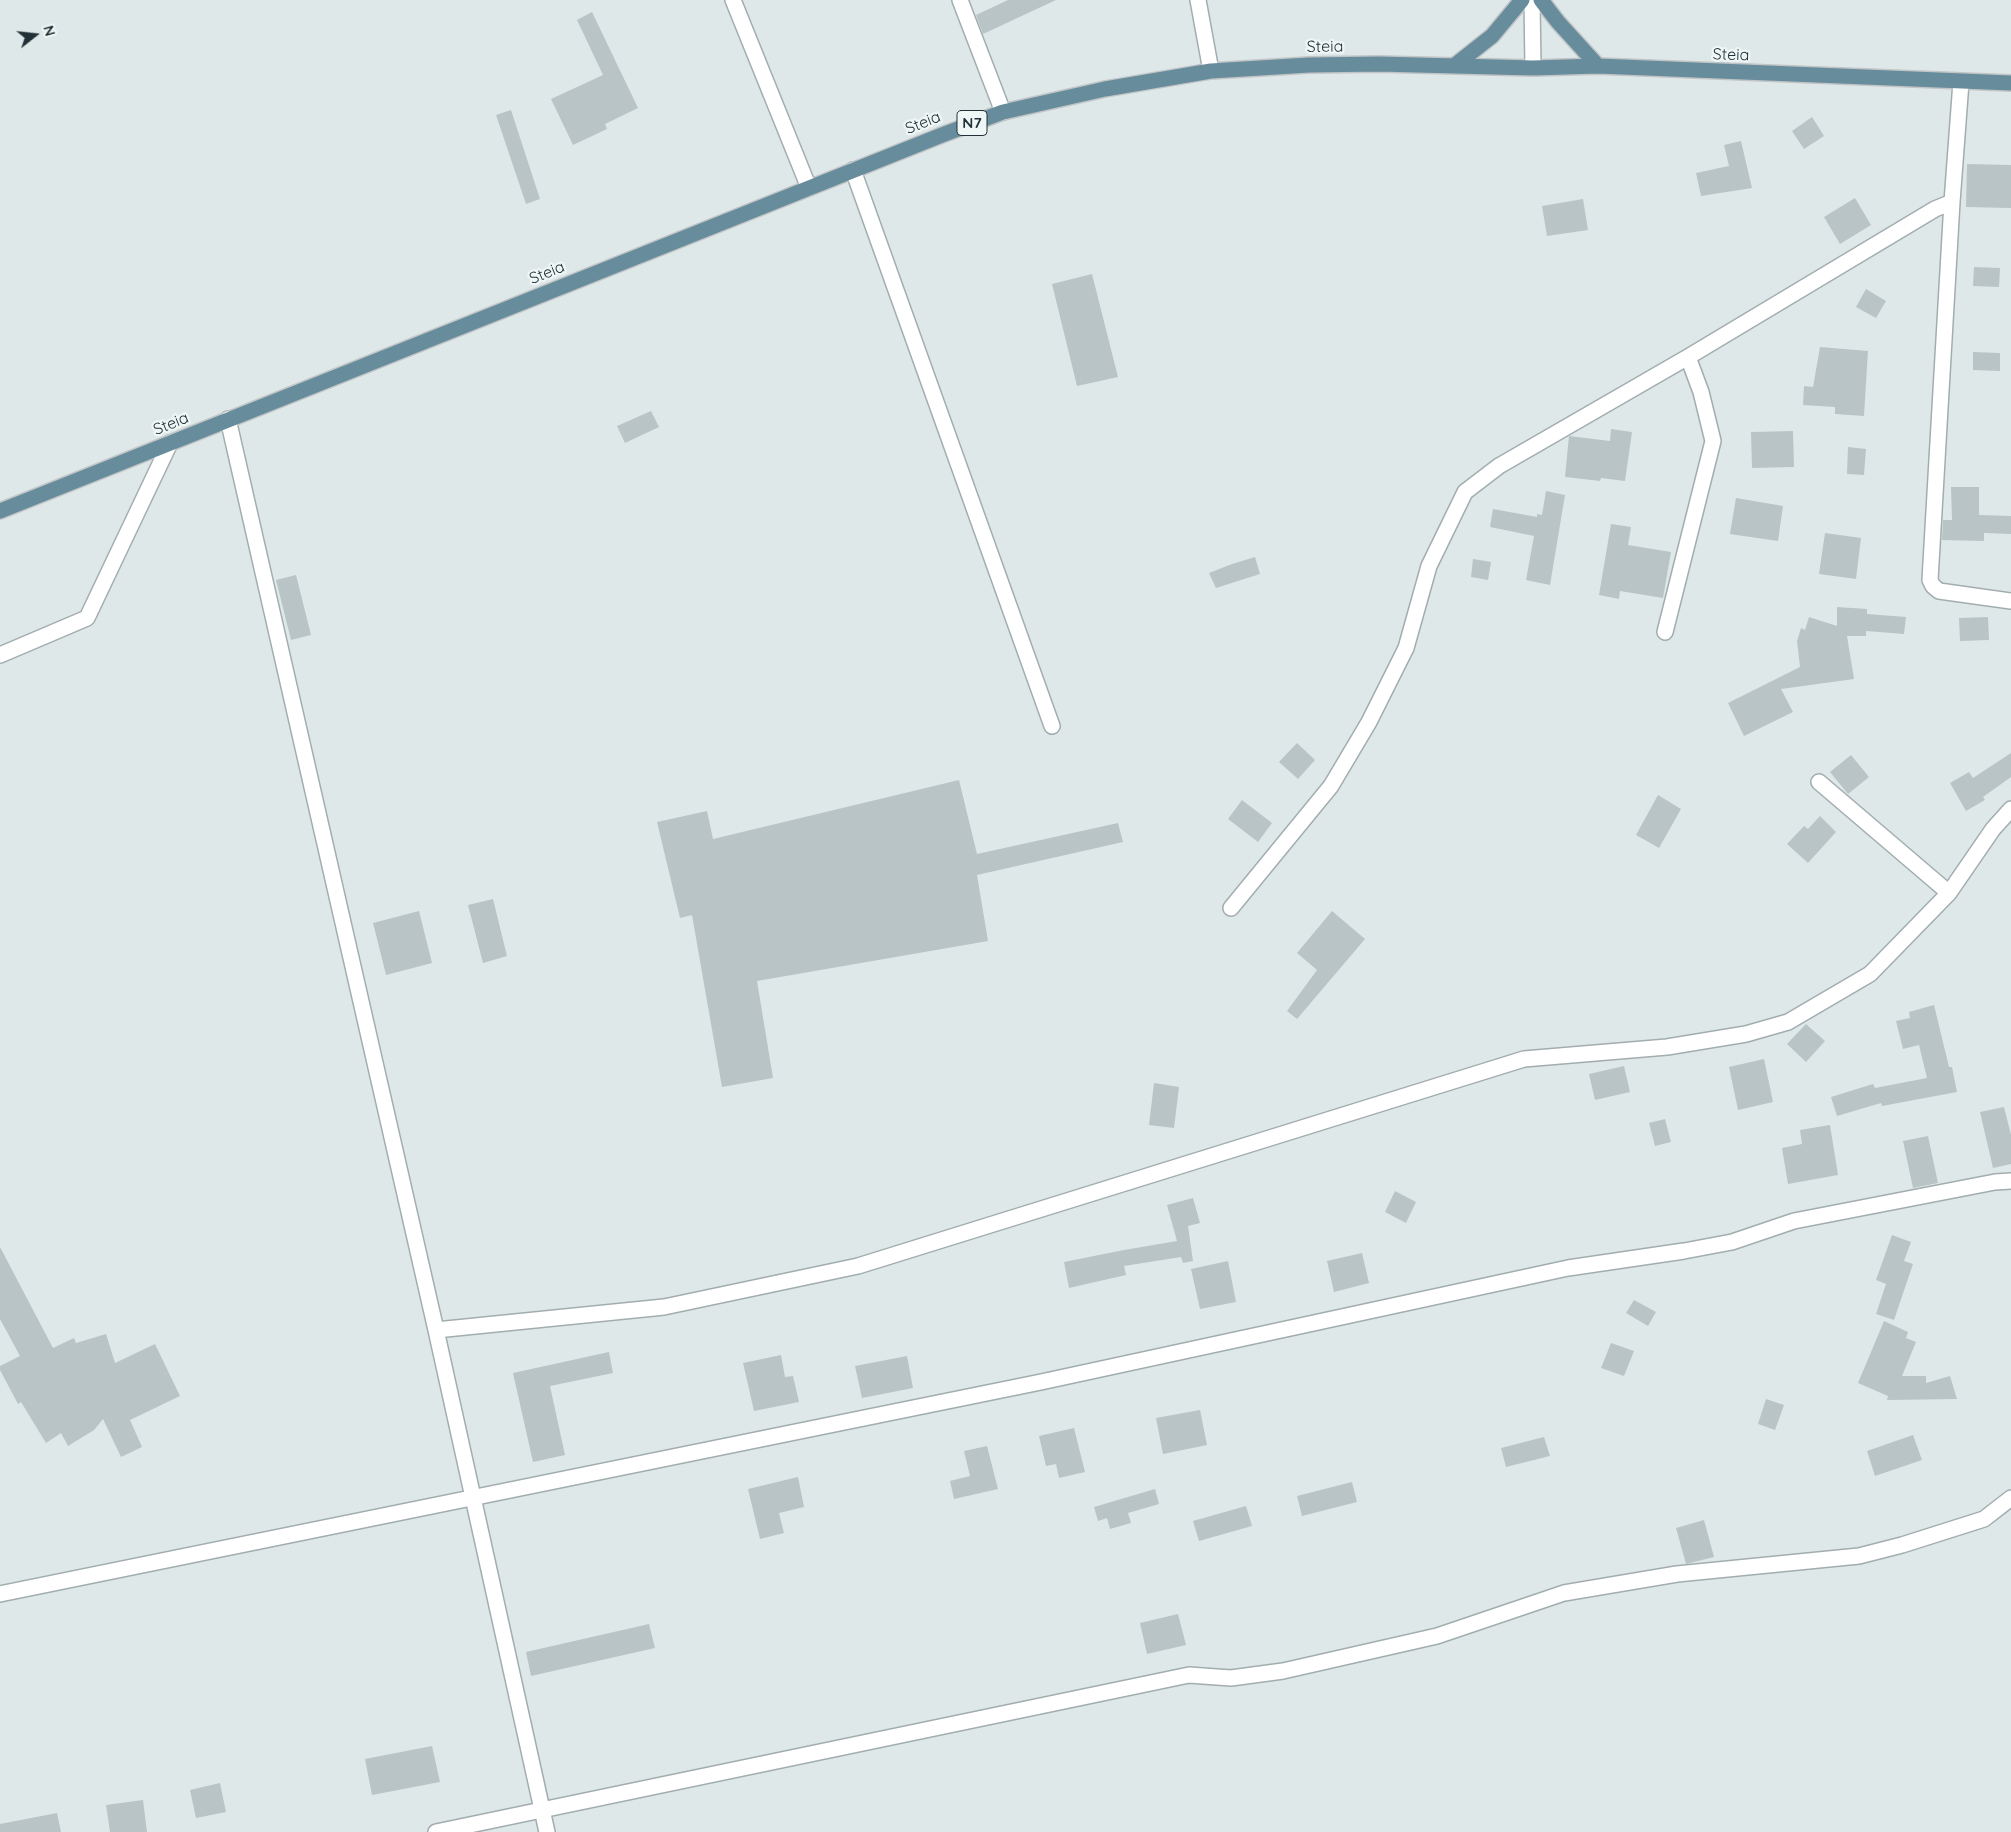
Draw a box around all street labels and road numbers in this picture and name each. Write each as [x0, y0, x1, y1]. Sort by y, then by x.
street label: Steia [1307, 37, 1343, 57]
street label: Steia [1712, 45, 1750, 65]
street label: Steia [902, 107, 944, 139]
road number: N7 [957, 110, 987, 136]
street label: Steia [526, 257, 568, 289]
street label: Steia [150, 408, 192, 440]

